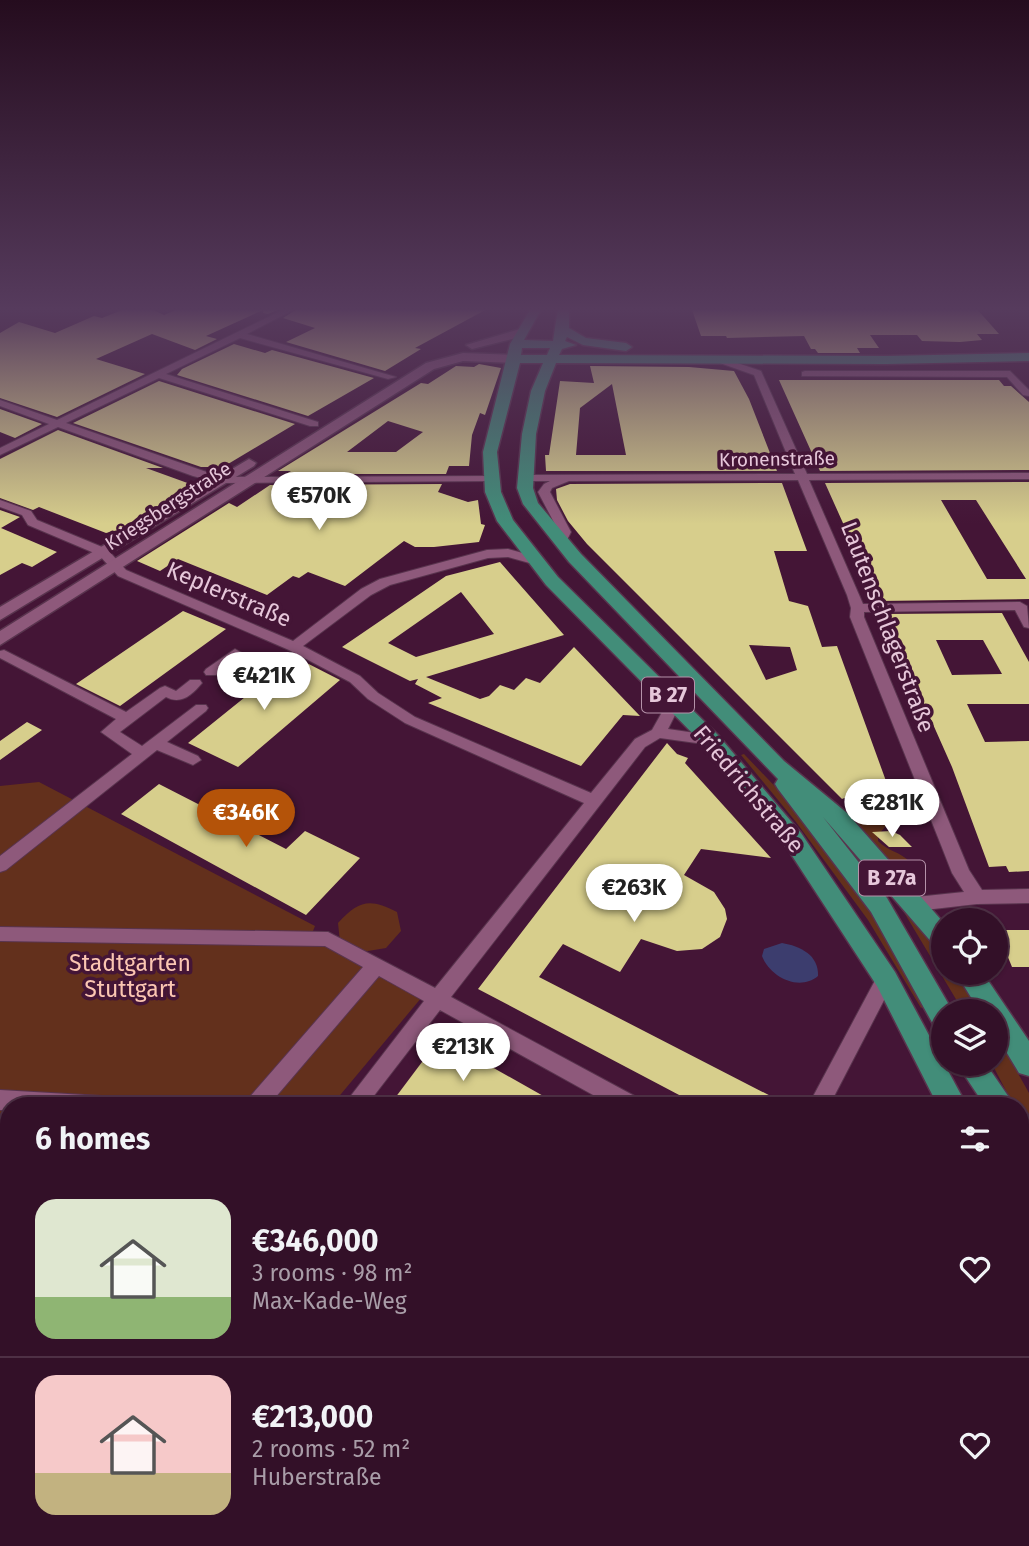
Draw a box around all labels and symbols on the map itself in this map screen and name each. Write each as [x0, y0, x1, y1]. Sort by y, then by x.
street label: Kronenstraße [719, 446, 835, 472]
street label: Kriegsbergstraße [101, 457, 235, 555]
pin: €570K [270, 472, 368, 532]
street label: Lautenschlagerstraße [835, 518, 941, 736]
street label: Keplerstraße [162, 555, 296, 633]
pin: €421K [215, 652, 313, 712]
road number: B 27 [642, 678, 694, 712]
street label: Friedrichstraße [688, 720, 810, 858]
pin: €281K [843, 780, 941, 839]
pin: €346K [197, 790, 295, 849]
road number: B 27a [859, 860, 925, 896]
pin: €263K [585, 864, 683, 924]
park label: Stadtgarten Stuttgart [69, 949, 191, 1003]
pin: €213K [414, 1024, 512, 1083]

